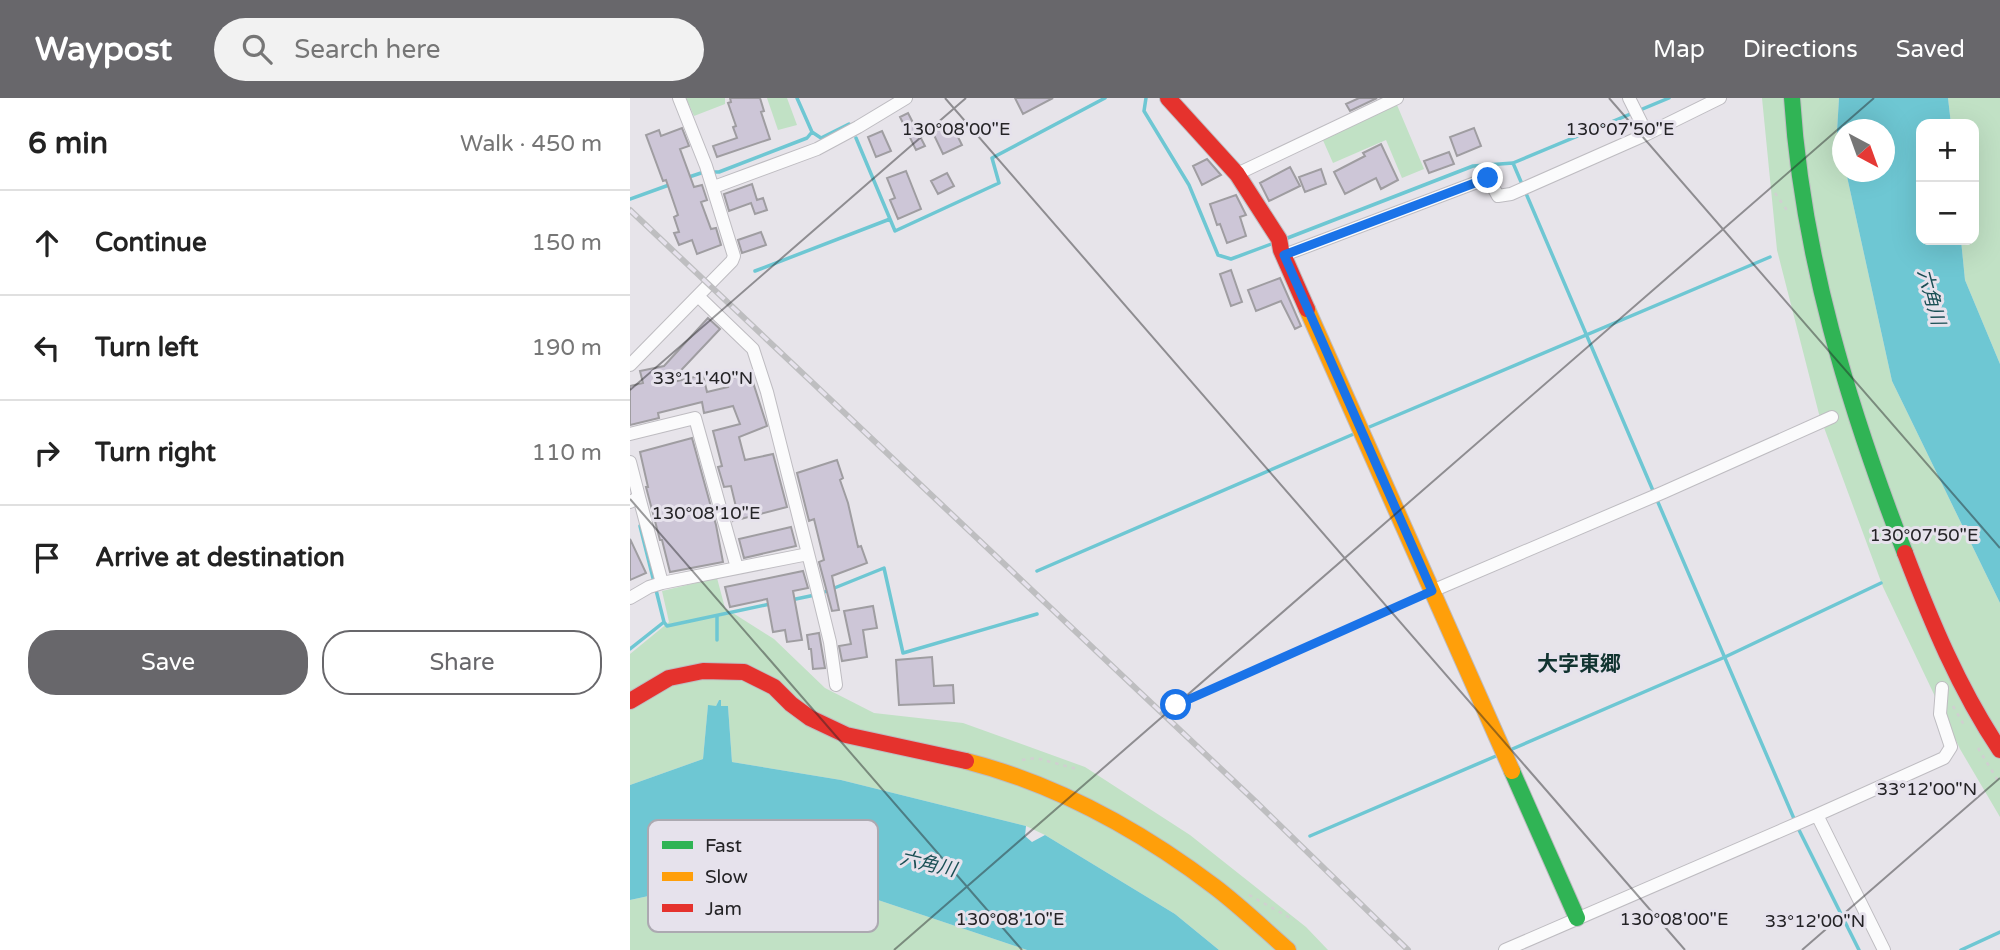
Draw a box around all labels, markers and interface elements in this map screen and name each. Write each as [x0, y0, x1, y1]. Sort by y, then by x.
search box [214, 18, 704, 81]
text: Waypost [35, 30, 172, 69]
icon: search [238, 30, 276, 68]
text: Search here [294, 34, 440, 65]
text: Map [1653, 35, 1705, 64]
text: Directions [1743, 35, 1858, 64]
text: Saved [1896, 35, 1965, 64]
text: 130°08'00"E [902, 118, 1010, 140]
text: 130°07'50"E [1566, 118, 1674, 140]
north arrow [1832, 119, 1895, 182]
map controls [1916, 119, 1979, 245]
button: + [1916, 119, 1979, 182]
text: 6 min [28, 125, 108, 162]
text: Walk · 450 m [460, 130, 602, 158]
route end [1472, 162, 1503, 193]
button: − [1916, 182, 1979, 245]
icon: ahead [28, 224, 66, 262]
text: Continue [95, 227, 207, 258]
text: 150 m [532, 229, 602, 257]
water label: 六角川 [1913, 267, 1950, 329]
icon: left [28, 329, 66, 367]
text: Turn left [95, 332, 198, 363]
text: 190 m [532, 334, 602, 362]
text: 33°11'40"N [653, 367, 753, 389]
icon: right [28, 434, 66, 472]
text: Turn right [95, 437, 216, 468]
text: 110 m [532, 439, 602, 467]
text: 130°08'10"E [652, 502, 760, 524]
text: 130°07'50"E [1870, 524, 1978, 546]
icon: arrive [28, 539, 66, 577]
text: Arrive at destination [95, 542, 345, 573]
button: Save [28, 630, 308, 695]
button: Share [322, 630, 602, 695]
district label: 大字東郷 [1537, 652, 1621, 677]
route start [1160, 689, 1191, 720]
text: 33°12'00"N [1877, 778, 1977, 800]
legend [648, 820, 878, 932]
text: Fast [705, 835, 742, 857]
water label: 六角川 [898, 847, 960, 882]
text: Slow [705, 866, 748, 888]
text: Jam [705, 898, 742, 920]
text: 130°08'10"E [956, 908, 1064, 930]
text: 130°08'00"E [1620, 908, 1728, 930]
text: 33°12'00"N [1765, 910, 1865, 932]

